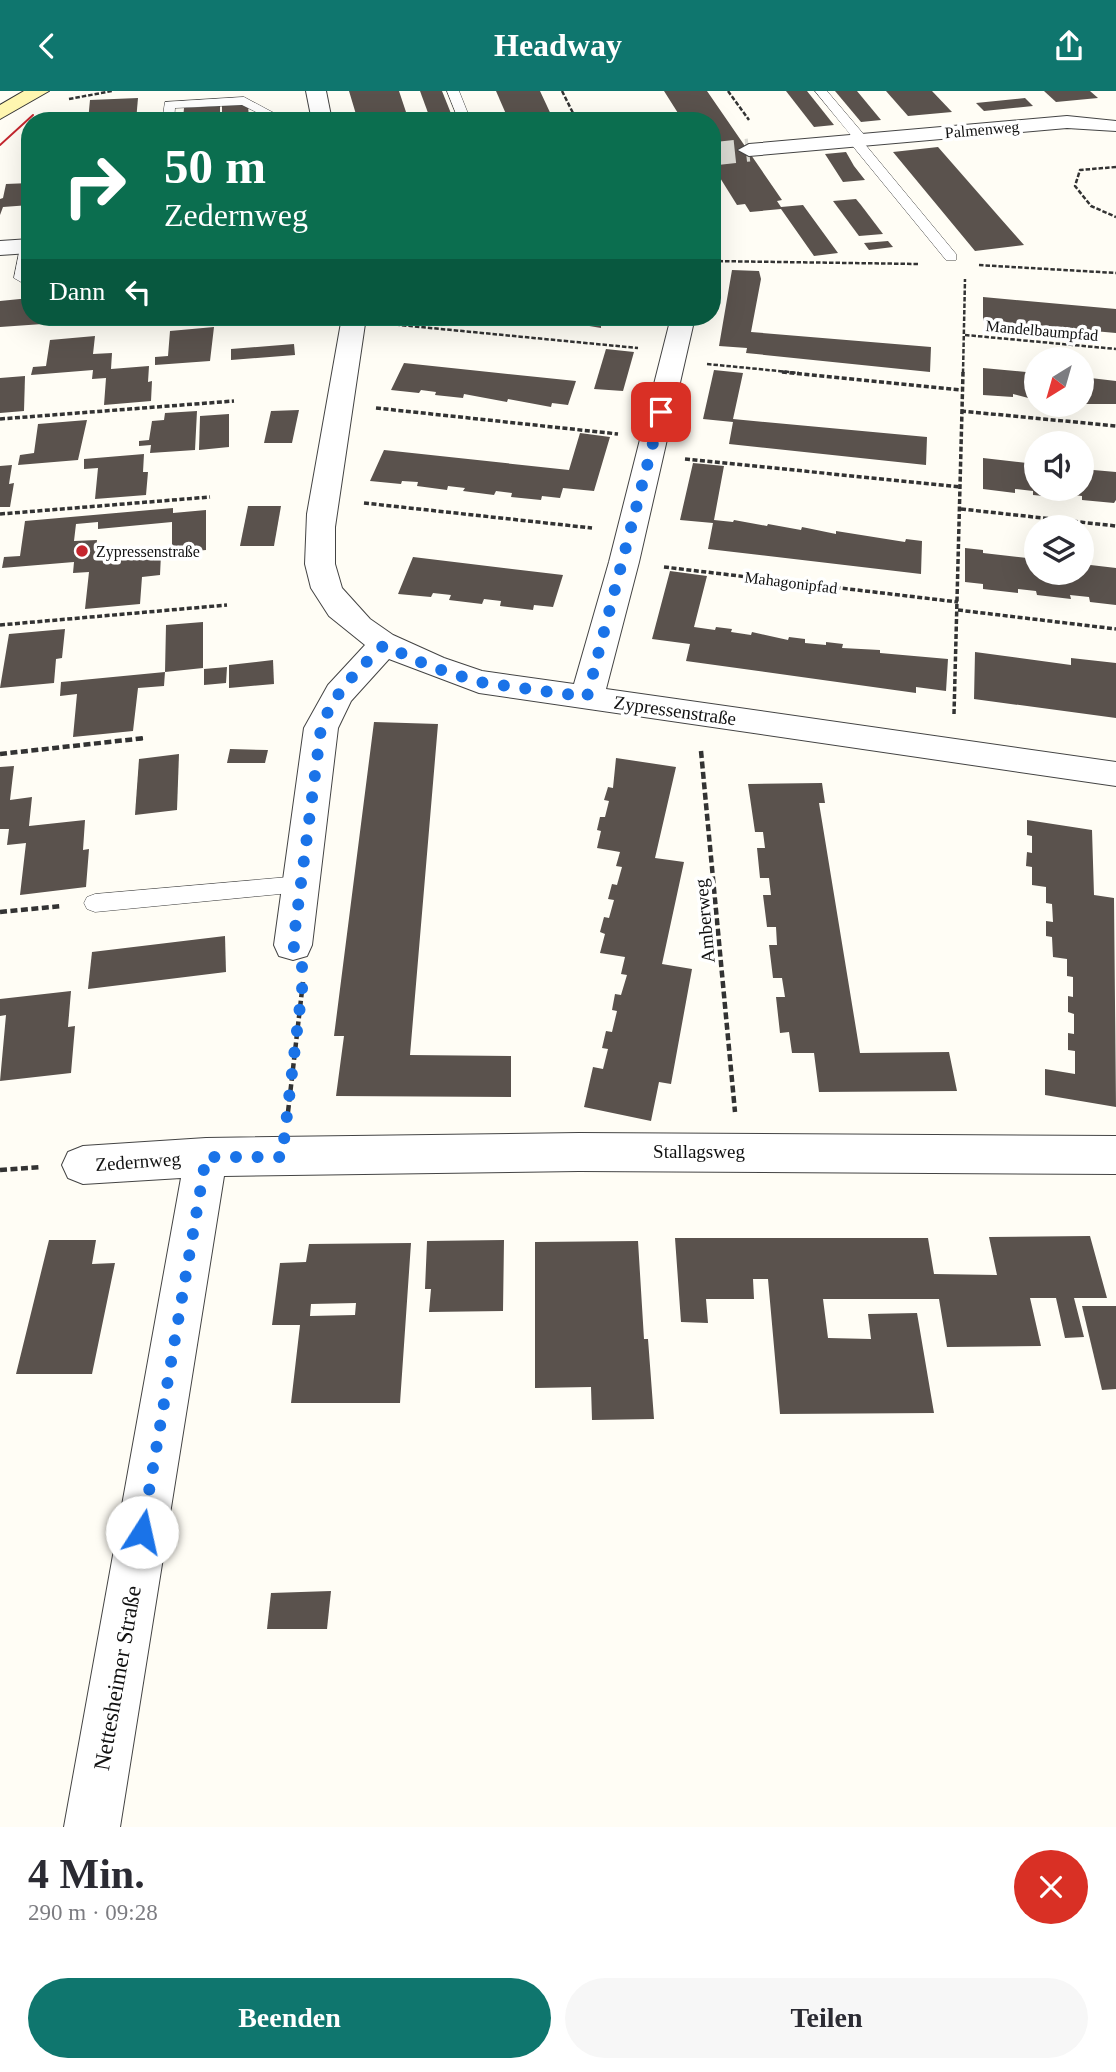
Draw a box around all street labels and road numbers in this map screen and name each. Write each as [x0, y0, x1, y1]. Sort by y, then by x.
street label: Palmenweg [944, 118, 1020, 142]
street label: Mandelbaumpfad [985, 317, 1099, 345]
street label: Mahagonipfad [743, 568, 838, 598]
street label: Zypressenstraße [612, 692, 738, 729]
street label: Amberweg [690, 878, 719, 964]
street label: Stallagsweg [653, 1141, 745, 1162]
street label: Zedernweg [95, 1148, 182, 1175]
street label: Nettesheimer Straße [89, 1584, 146, 1772]

